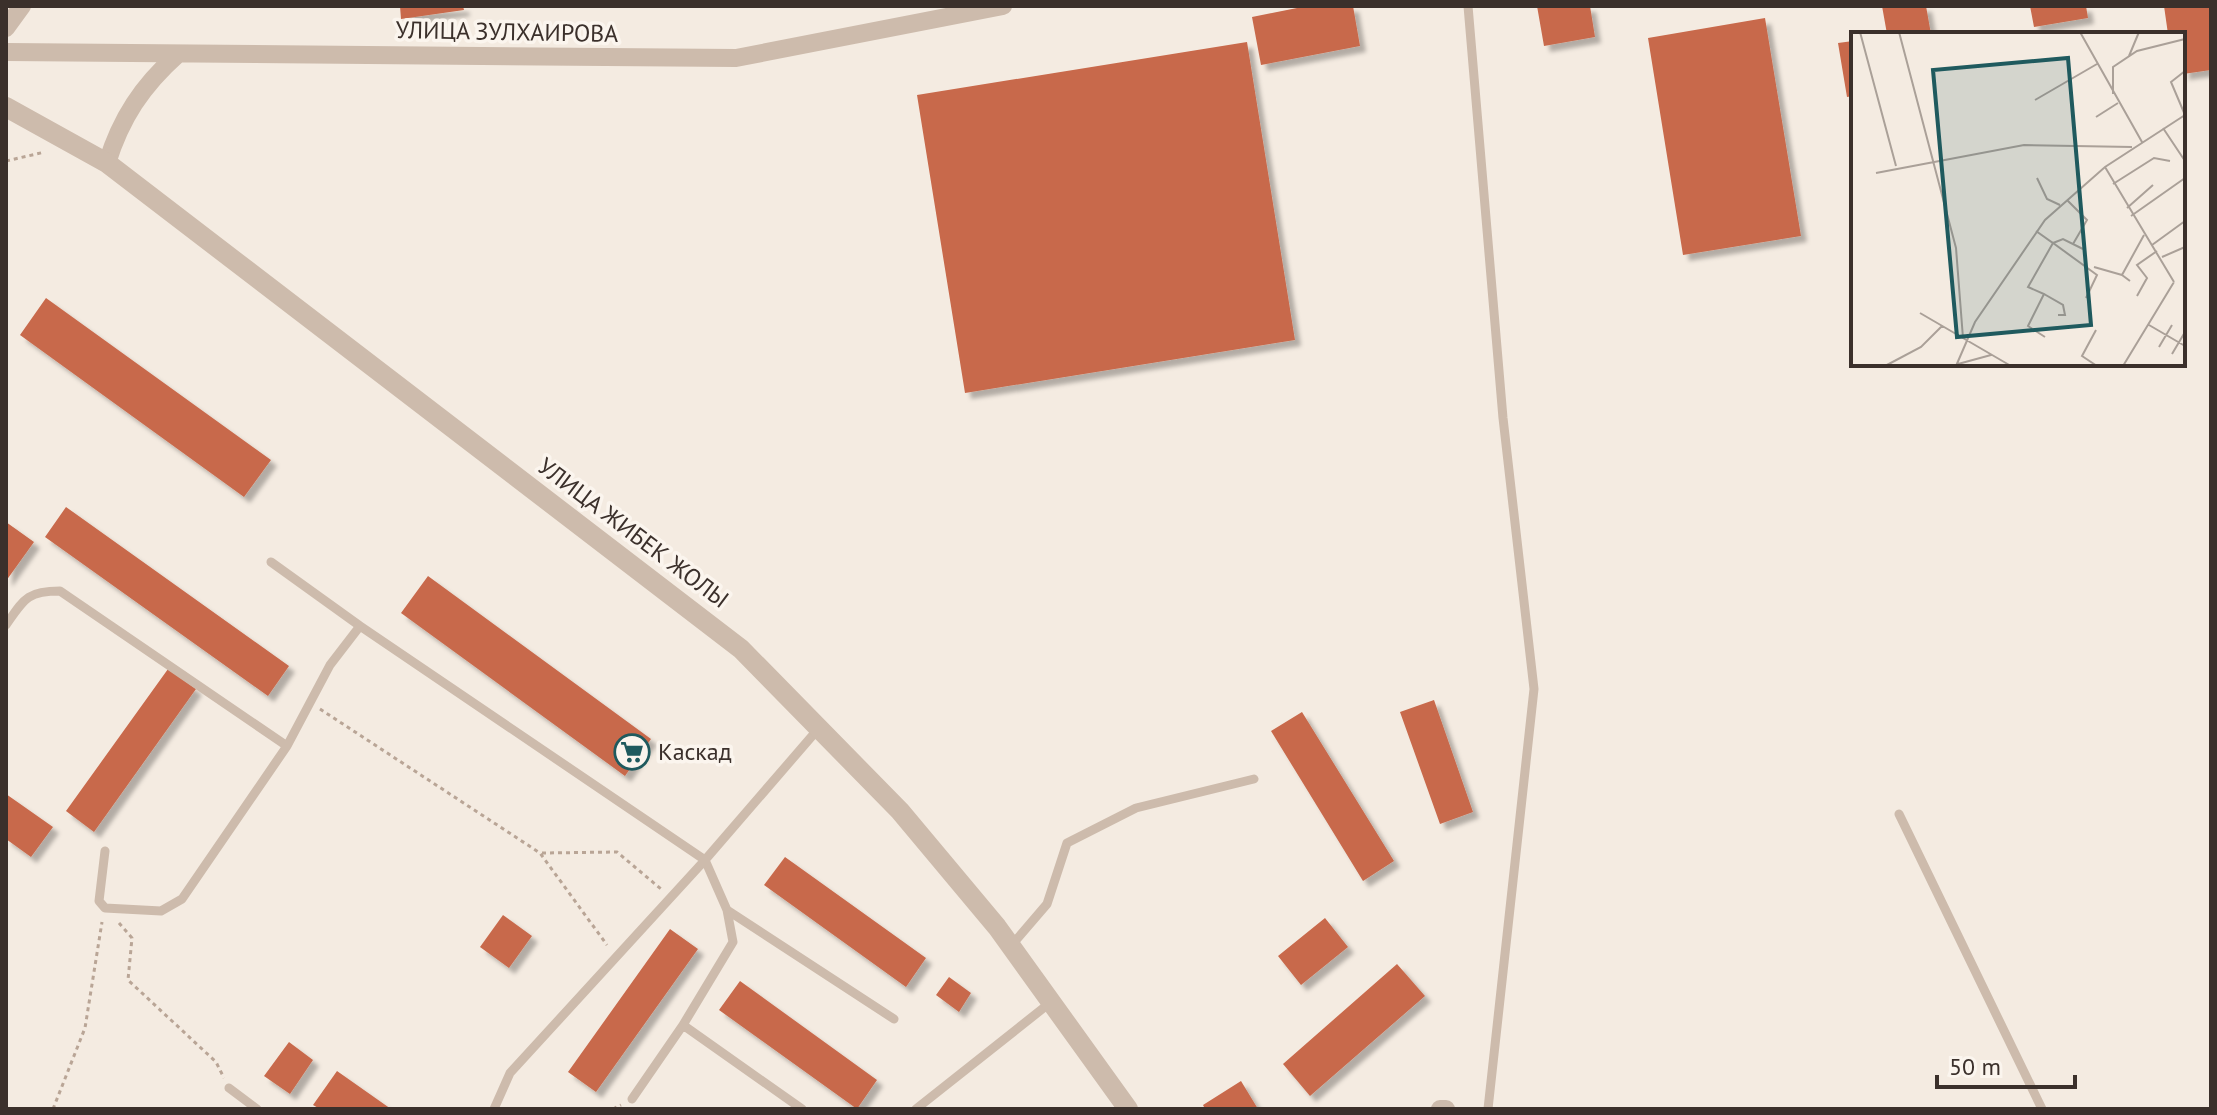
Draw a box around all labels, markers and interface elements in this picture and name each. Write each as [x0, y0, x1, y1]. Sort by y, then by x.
street label: УЛИЦА ЗУЛХАИРОВА [395, 14, 619, 49]
inset map [1851, 32, 2185, 366]
street label: УЛИЦА ЖИБЕК ЖОЛЫ [532, 451, 735, 615]
supermarket icon: Каскад [613, 733, 651, 771]
place label: Каскад [658, 736, 732, 767]
scale bar [1937, 1039, 2075, 1089]
text: 50 m [1949, 1051, 2001, 1082]

